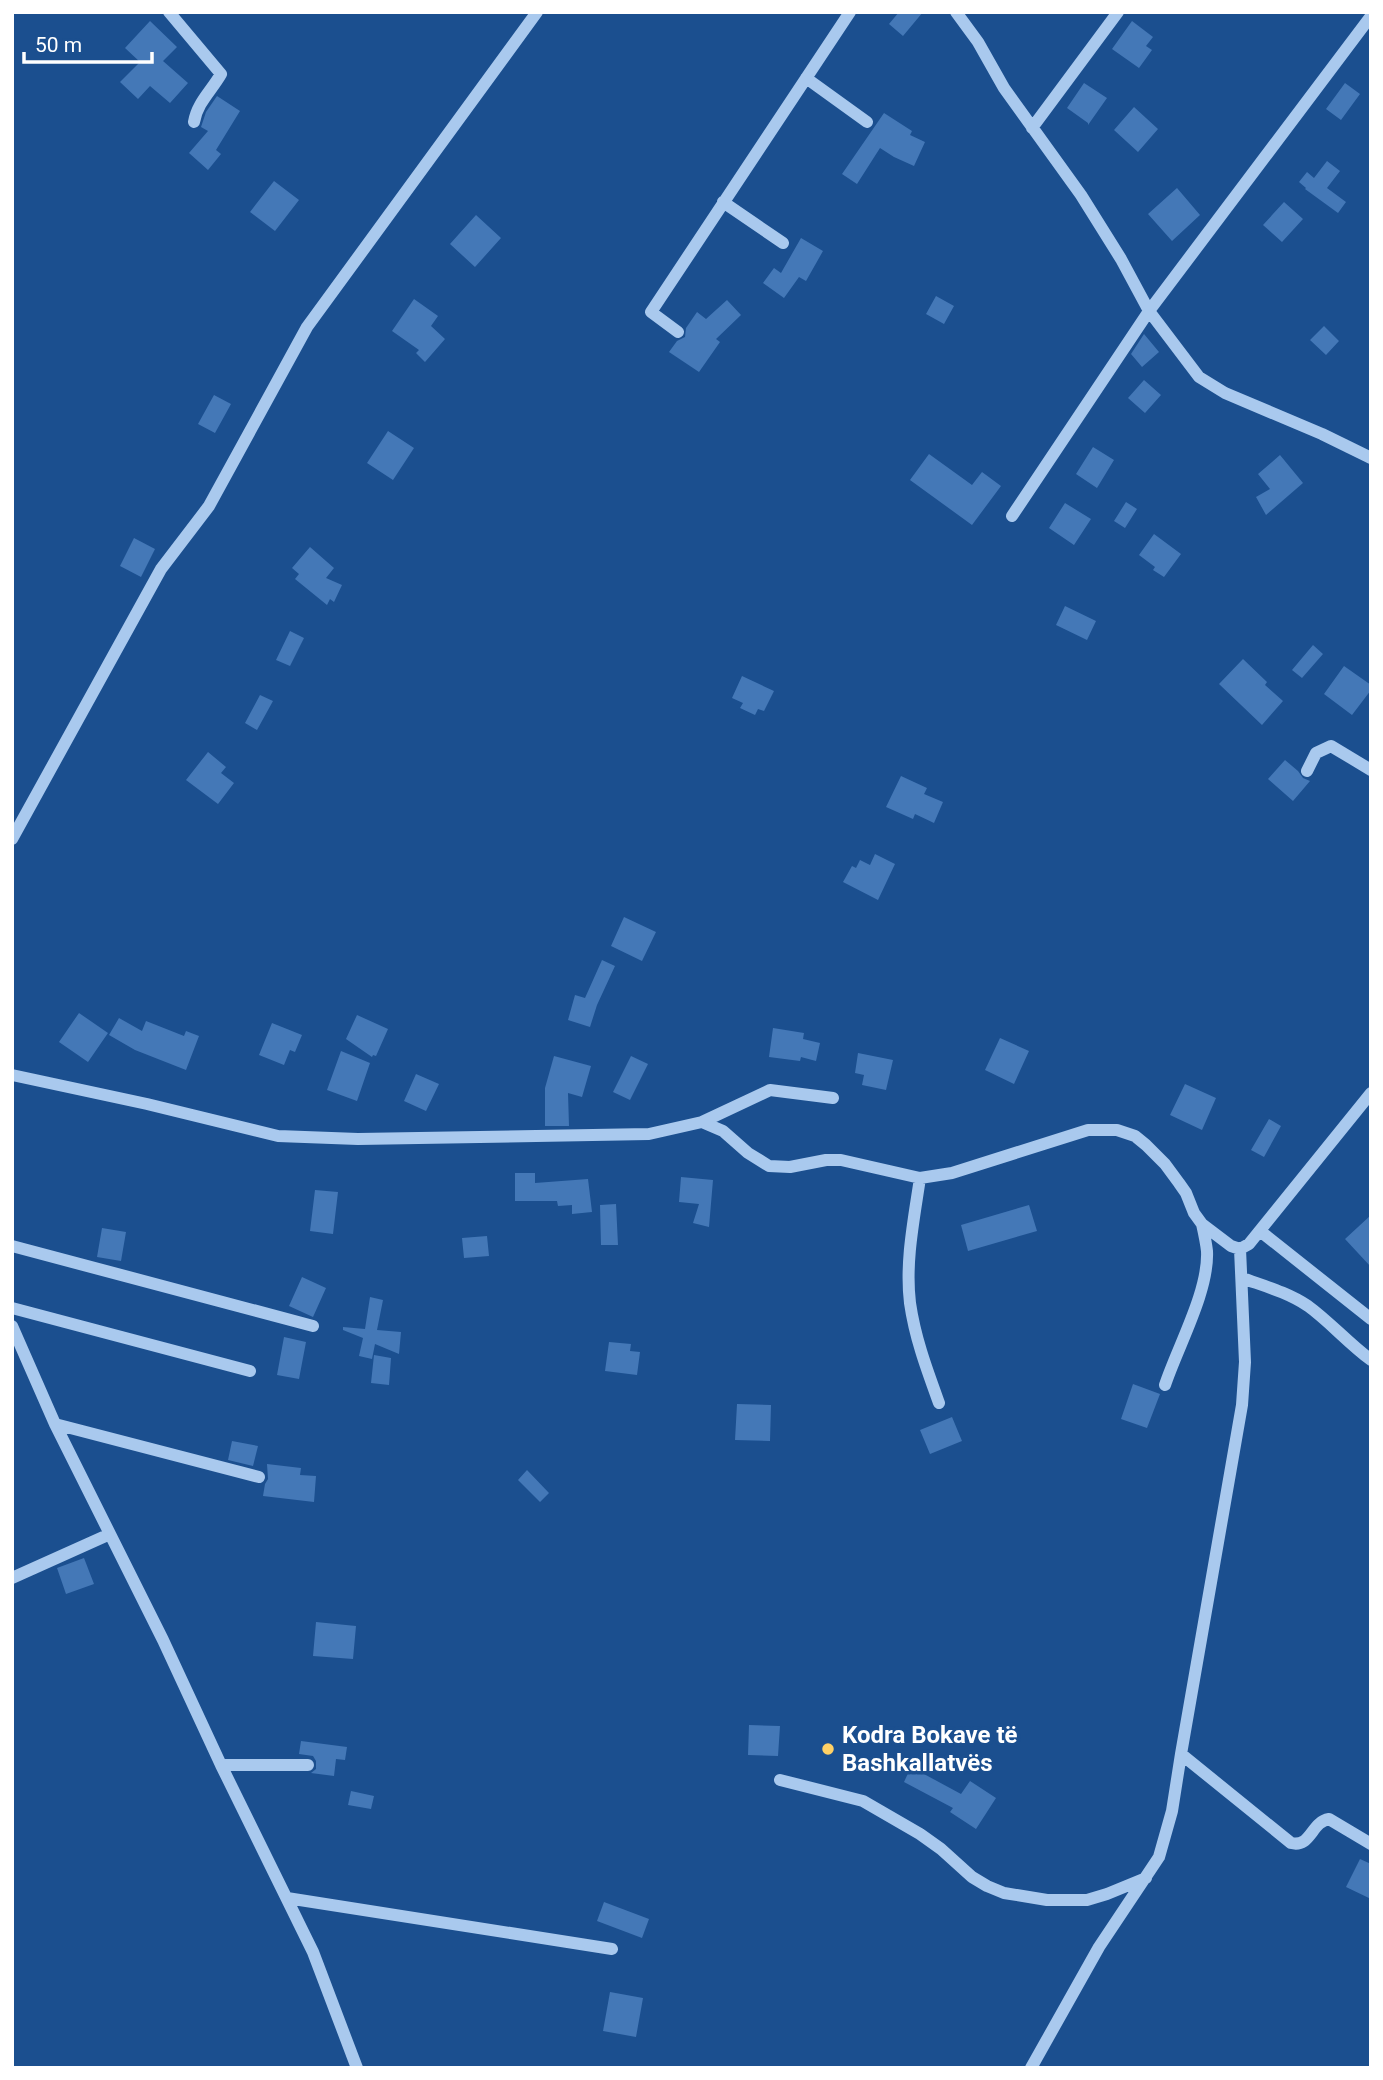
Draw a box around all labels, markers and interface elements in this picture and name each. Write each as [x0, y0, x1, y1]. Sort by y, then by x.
scale bar [24, 21, 152, 65]
text: 50 m [35, 33, 82, 57]
place label: Kodra Bokave të Bashkallatvës [842, 1721, 1018, 1777]
marker: Kodra Bokave të Bashkallatvës [820, 1741, 836, 1757]

